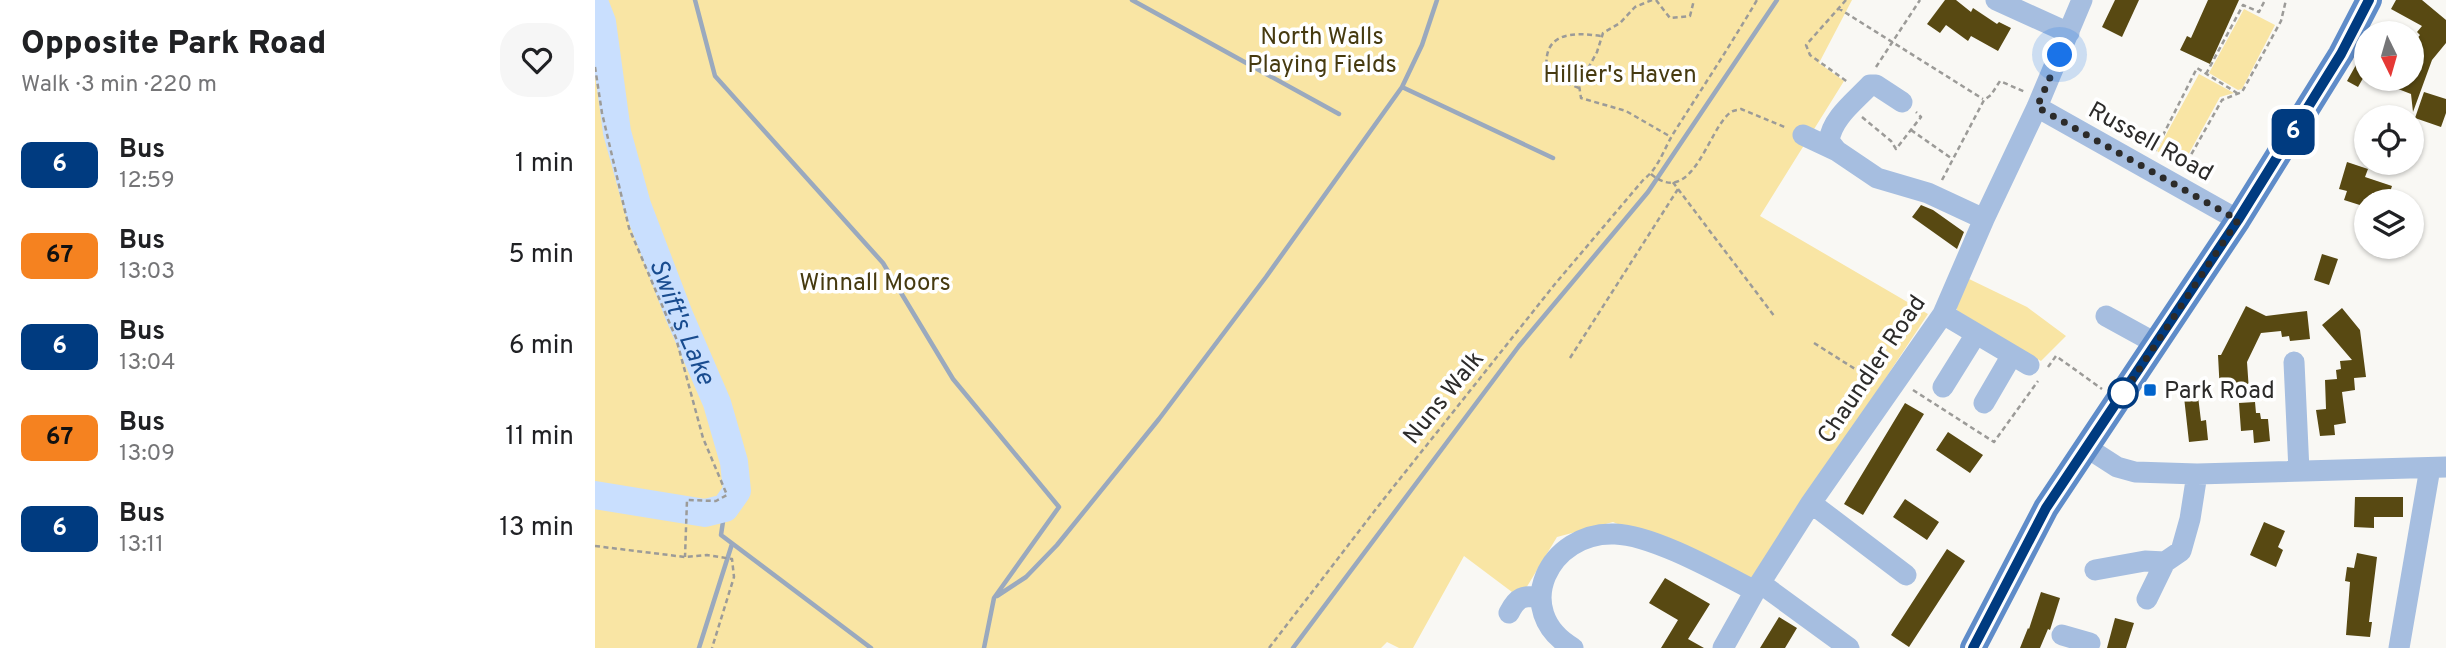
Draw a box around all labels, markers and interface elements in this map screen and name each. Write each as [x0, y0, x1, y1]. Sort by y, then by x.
north arrow [2354, 21, 2424, 91]
map controls [2354, 21, 2424, 259]
button: heart [500, 23, 574, 97]
park label: North Walls Playing Fields [1247, 23, 1397, 81]
text: Opposite Park Road [21, 24, 327, 66]
your location [2042, 37, 2077, 72]
park label: Hillier's Haven [1543, 61, 1697, 91]
text: Walk · 3 min · 220 m [21, 71, 217, 100]
street label: Russell Road [2082, 96, 2218, 189]
button: locate [2354, 105, 2424, 175]
line badge: 6 [2270, 109, 2316, 155]
text: 6 [2286, 117, 2300, 147]
text: Bus [119, 134, 165, 167]
text: 1 min [515, 148, 574, 181]
text: 6 [52, 150, 67, 180]
text: 12:59 [119, 167, 175, 196]
button: layers [2354, 189, 2424, 259]
text: Bus [119, 225, 165, 258]
text: 5 min [508, 239, 574, 272]
text: 67 [46, 241, 73, 271]
water label: Swift's Lake [640, 255, 721, 391]
text: 13:03 [119, 258, 175, 287]
park label: Winnall Moors [799, 269, 951, 299]
street label: Chaundler Road [1812, 290, 1933, 450]
text: Bus [119, 316, 165, 349]
text: 6 min [509, 330, 574, 363]
text: 6 [52, 332, 67, 362]
street label: Nuns Walk [1398, 345, 1491, 451]
text: 13:04 [119, 349, 176, 378]
place label: Park Road [2164, 377, 2275, 407]
unlabelled marker [2108, 378, 2138, 408]
marker: Park Road [2142, 382, 2158, 398]
text: Bus [119, 407, 165, 440]
text: 11 min [505, 421, 574, 454]
text: 67 [46, 423, 73, 453]
text: 13:09 [119, 440, 175, 469]
text: Bus [119, 498, 165, 531]
text: 13 min [499, 512, 574, 545]
text: 6 [52, 514, 67, 544]
text: 13:11 [119, 531, 164, 560]

